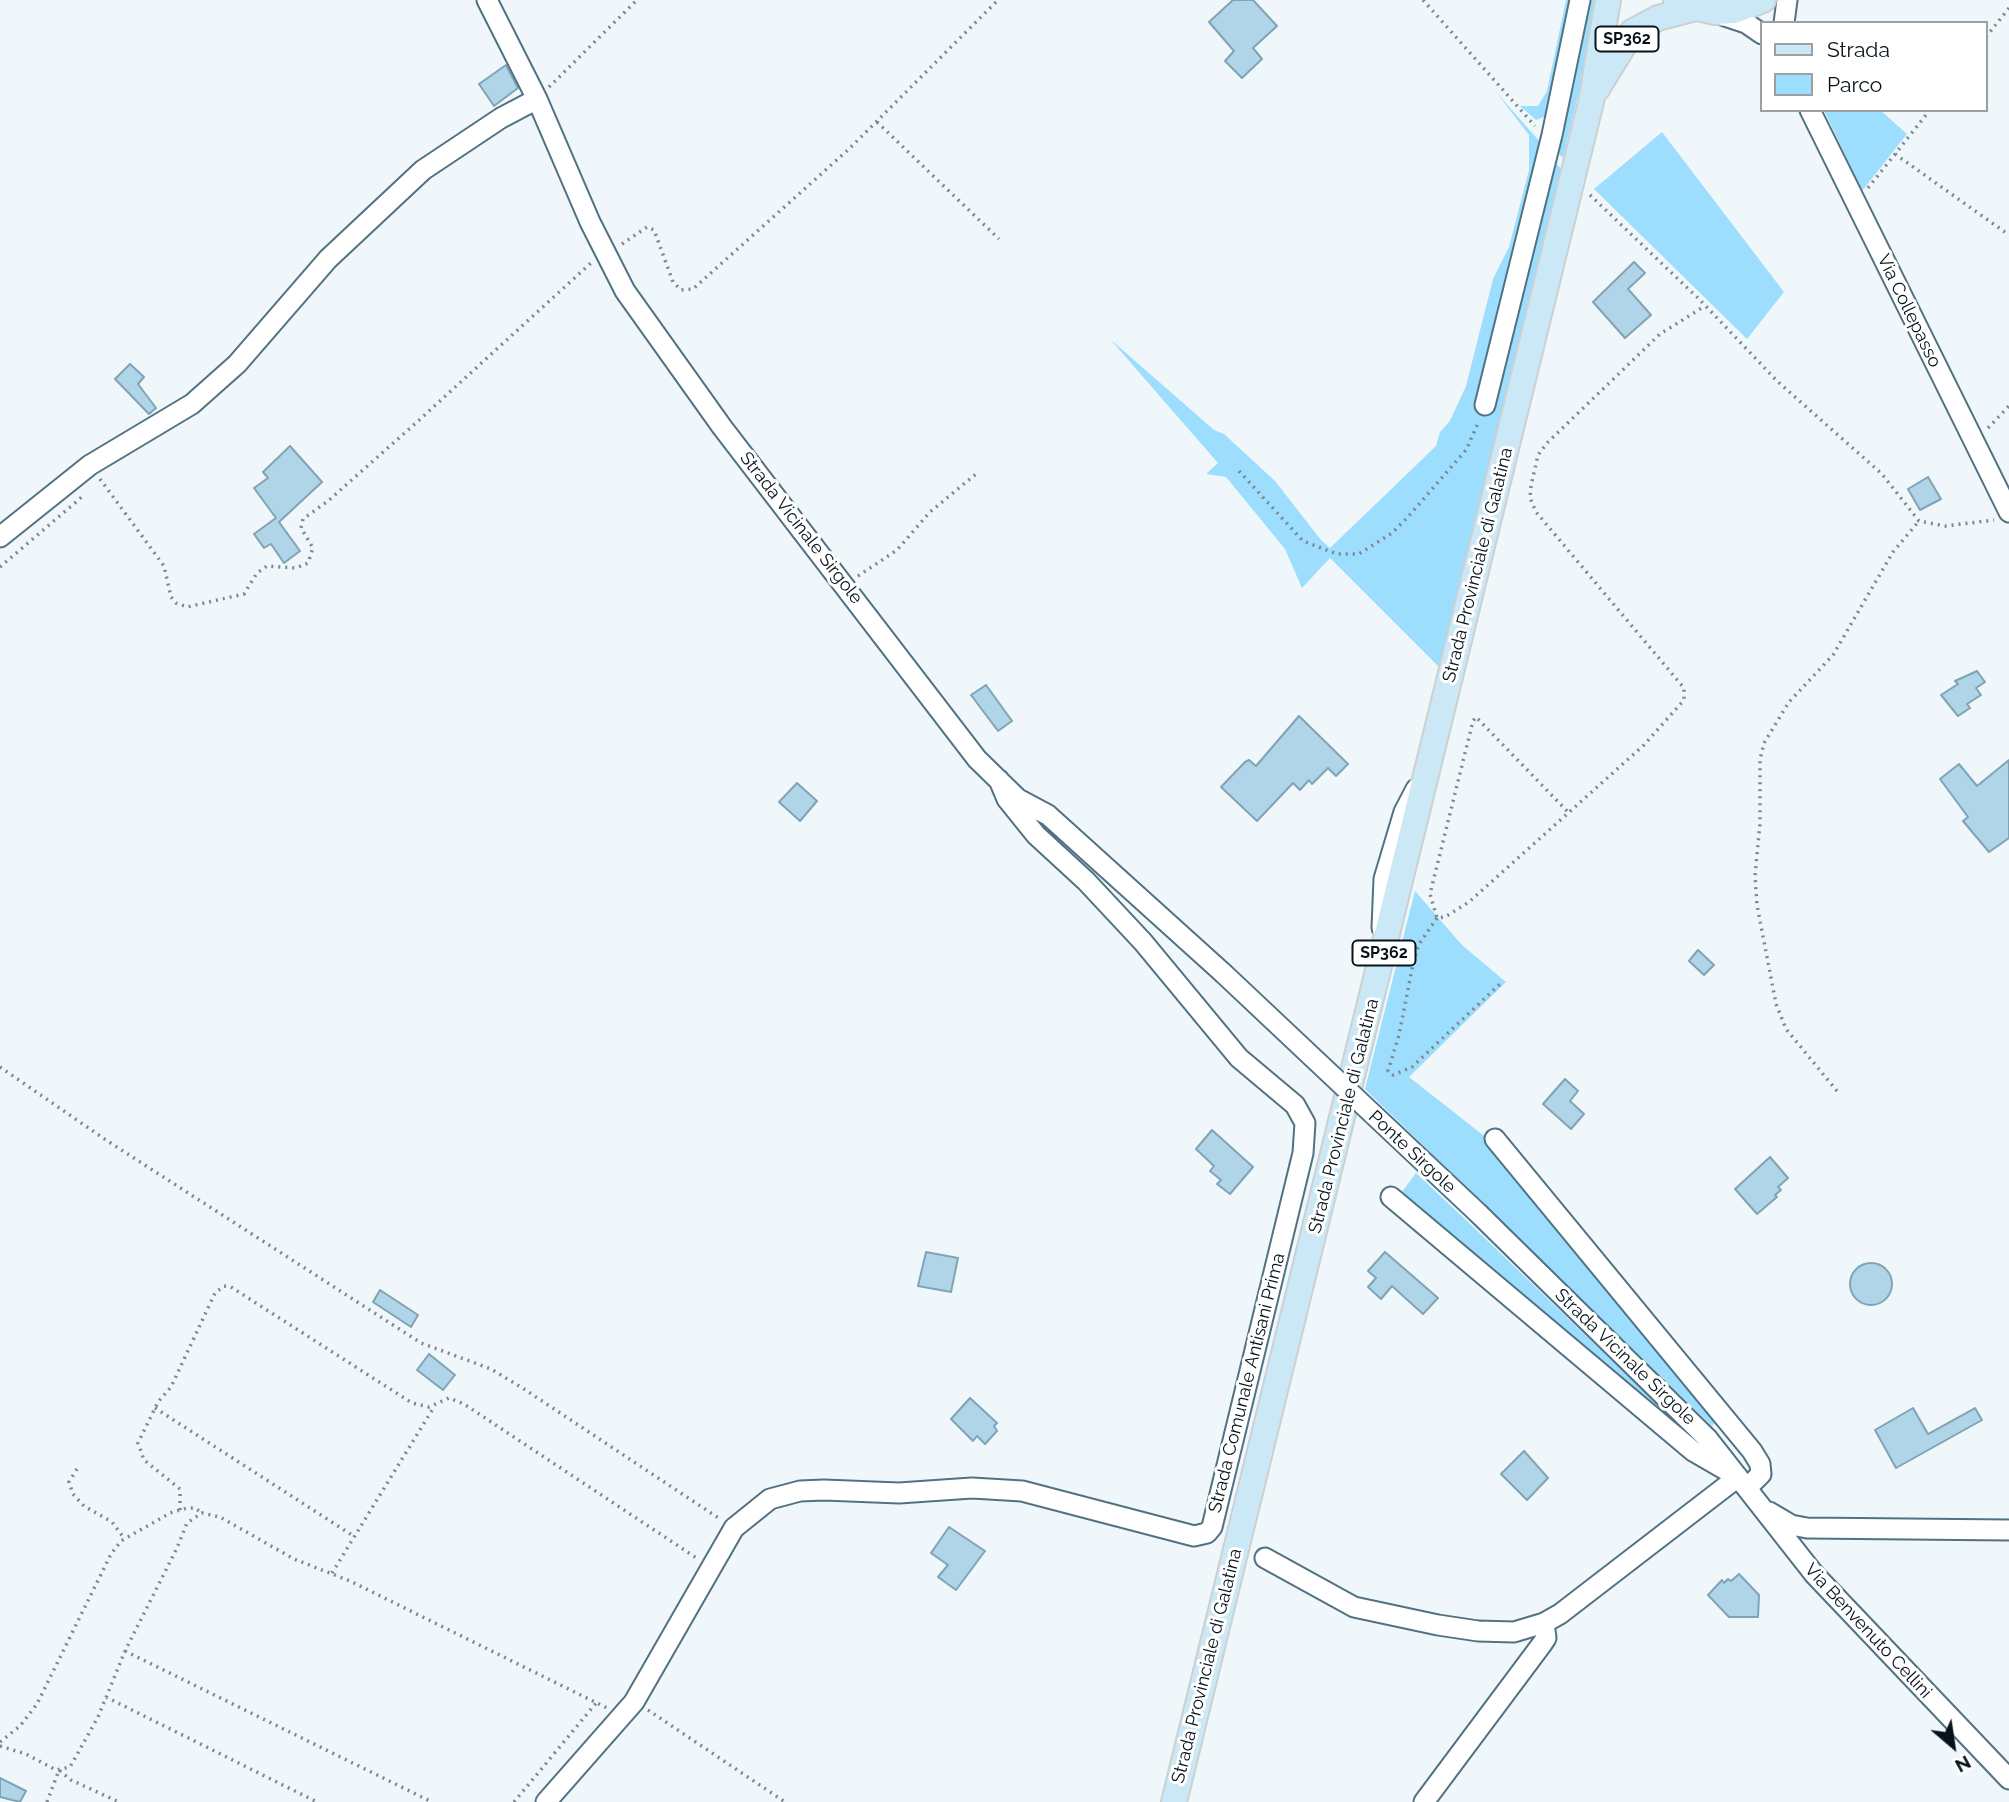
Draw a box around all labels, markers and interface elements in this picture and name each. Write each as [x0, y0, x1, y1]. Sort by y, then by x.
legend [1760, 21, 1988, 112]
road number: SP362 [1596, 26, 1658, 52]
text: Strada [1827, 37, 1890, 62]
text: Parco [1827, 72, 1882, 97]
street label: Via Collepasso [1872, 251, 1946, 371]
street label: Strada Provinciale di Galatina [1438, 445, 1518, 685]
street label: Strada Vicinale Sirgole [735, 448, 867, 608]
road number: SP362 [1352, 940, 1416, 965]
street label: Strada Provinciale di Galatina [1304, 996, 1384, 1236]
street label: Ponte Sirgole [1364, 1106, 1460, 1198]
street label: Strada Comunale Antisani Prima [1204, 1251, 1290, 1515]
street label: Strada Vicinale Sirgole [1550, 1284, 1700, 1430]
street label: Strada Provinciale di Galatina [1167, 1546, 1247, 1786]
street label: Via Benvenuto Cellini [1800, 1559, 1936, 1703]
north arrow [1918, 1711, 1988, 1781]
text: N [1952, 1751, 1975, 1778]

